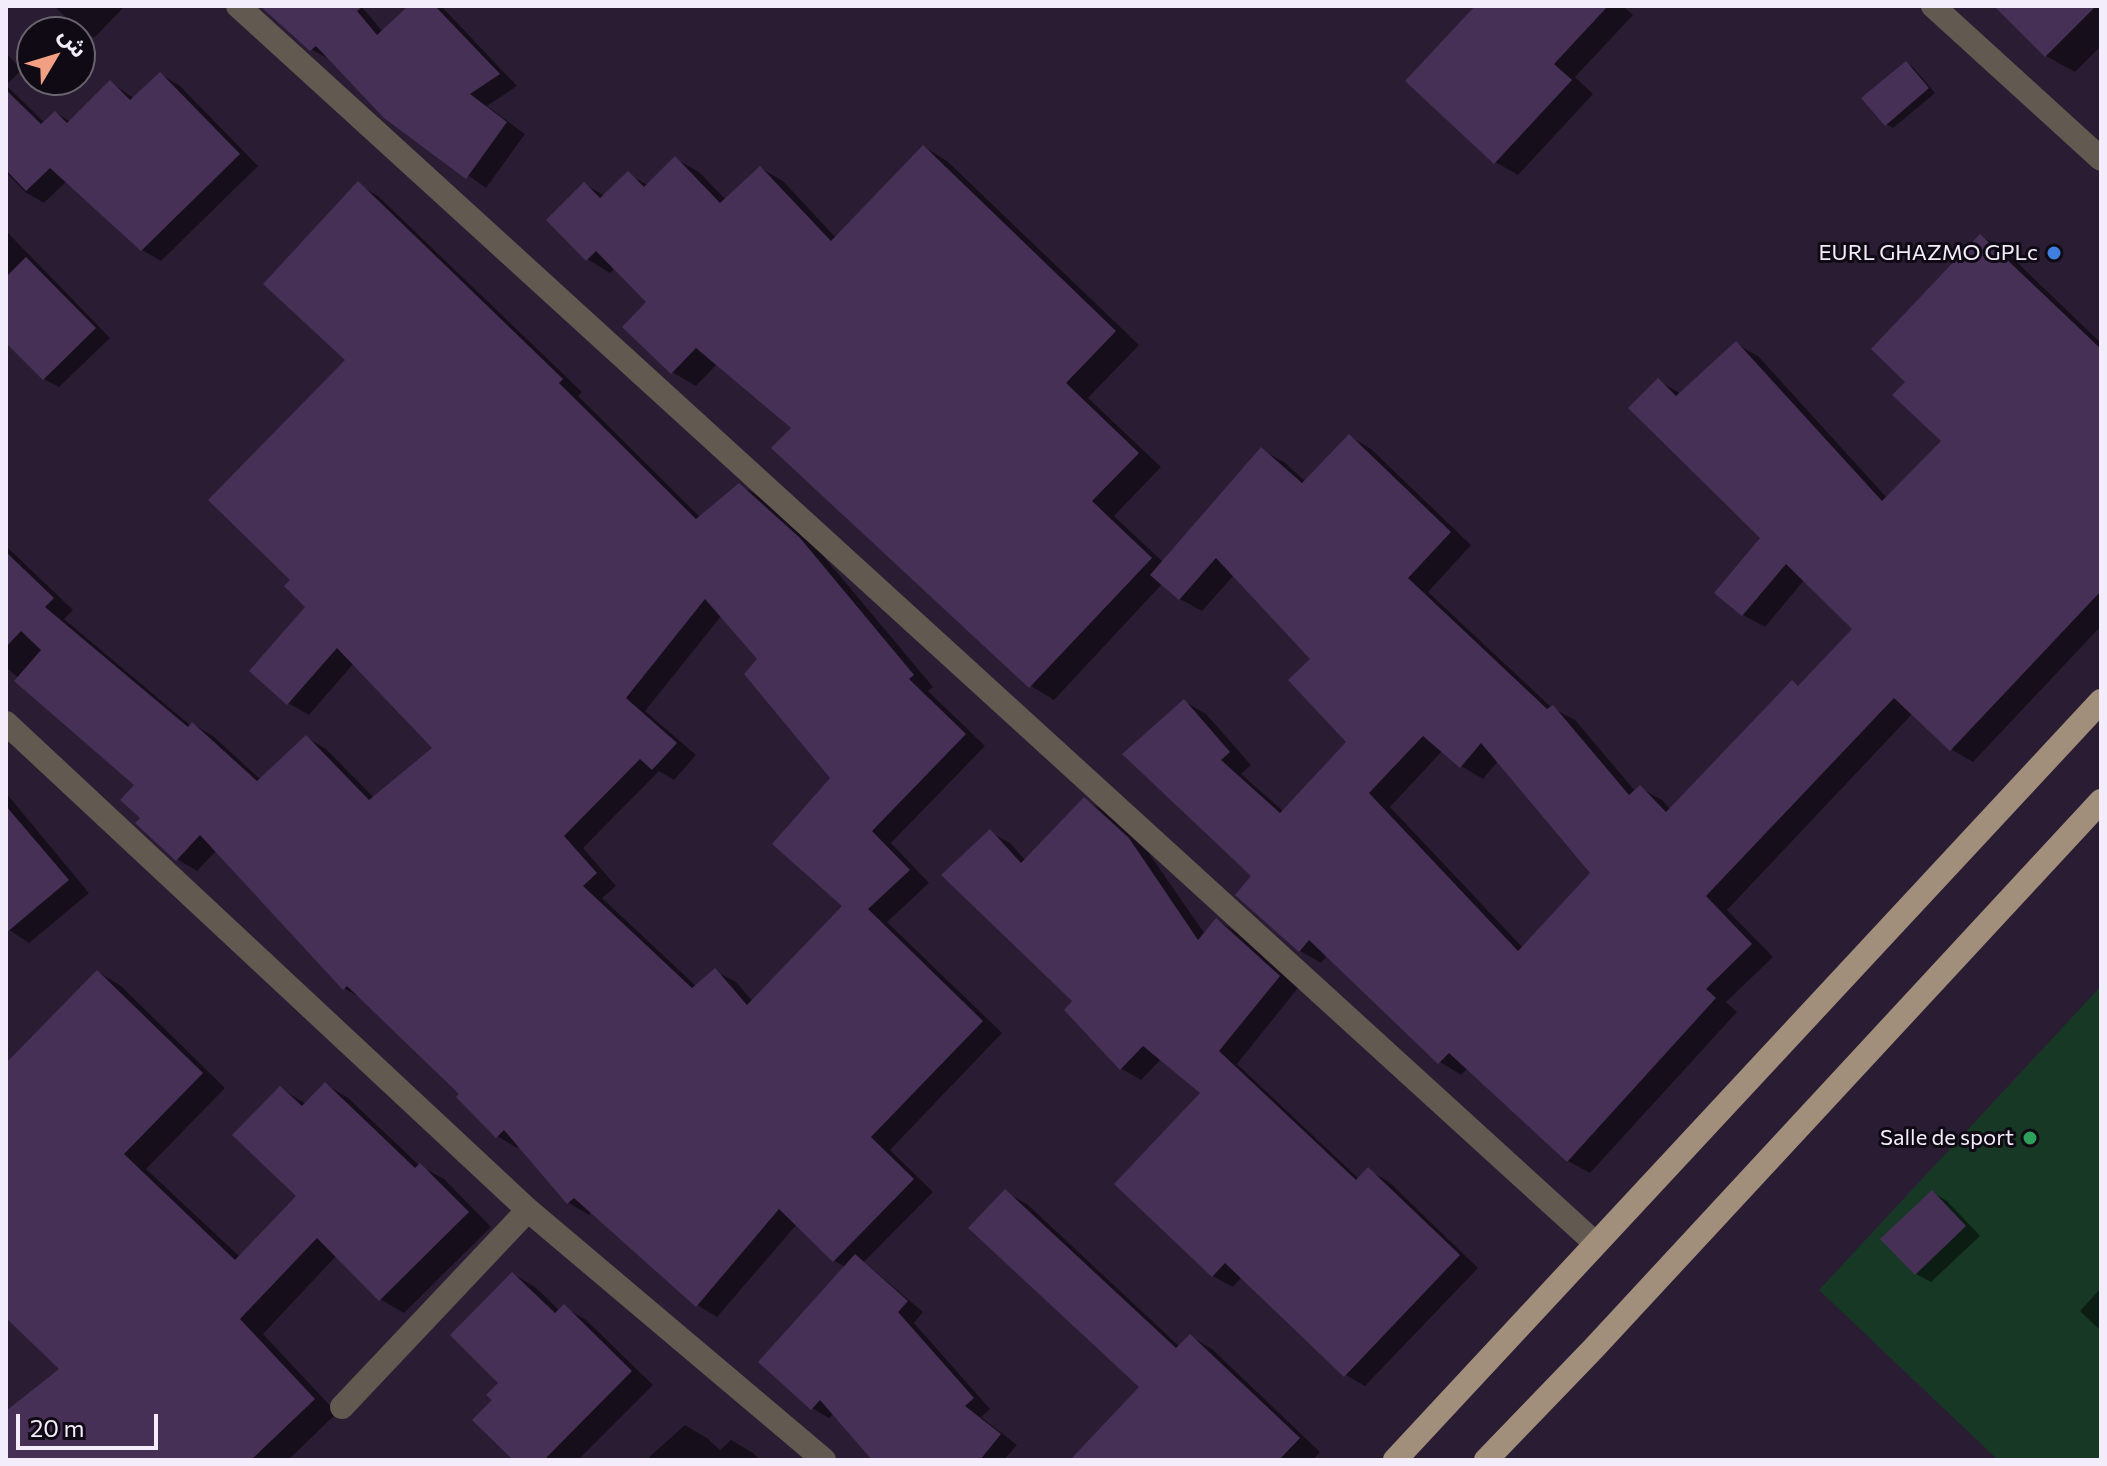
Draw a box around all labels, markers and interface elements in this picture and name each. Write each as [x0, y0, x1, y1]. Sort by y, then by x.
north arrow [16, 16, 96, 96]
text: ش [54, 22, 94, 62]
place label: EURL GHAZMO GPLc [1819, 240, 2038, 266]
marker: EURL GHAZMO GPLc [2045, 244, 2063, 262]
place label: Salle de sport [1880, 1125, 2014, 1151]
marker: Salle de sport [2021, 1129, 2039, 1147]
scale bar [20, 1398, 162, 1448]
text: 20 m [30, 1413, 84, 1442]

